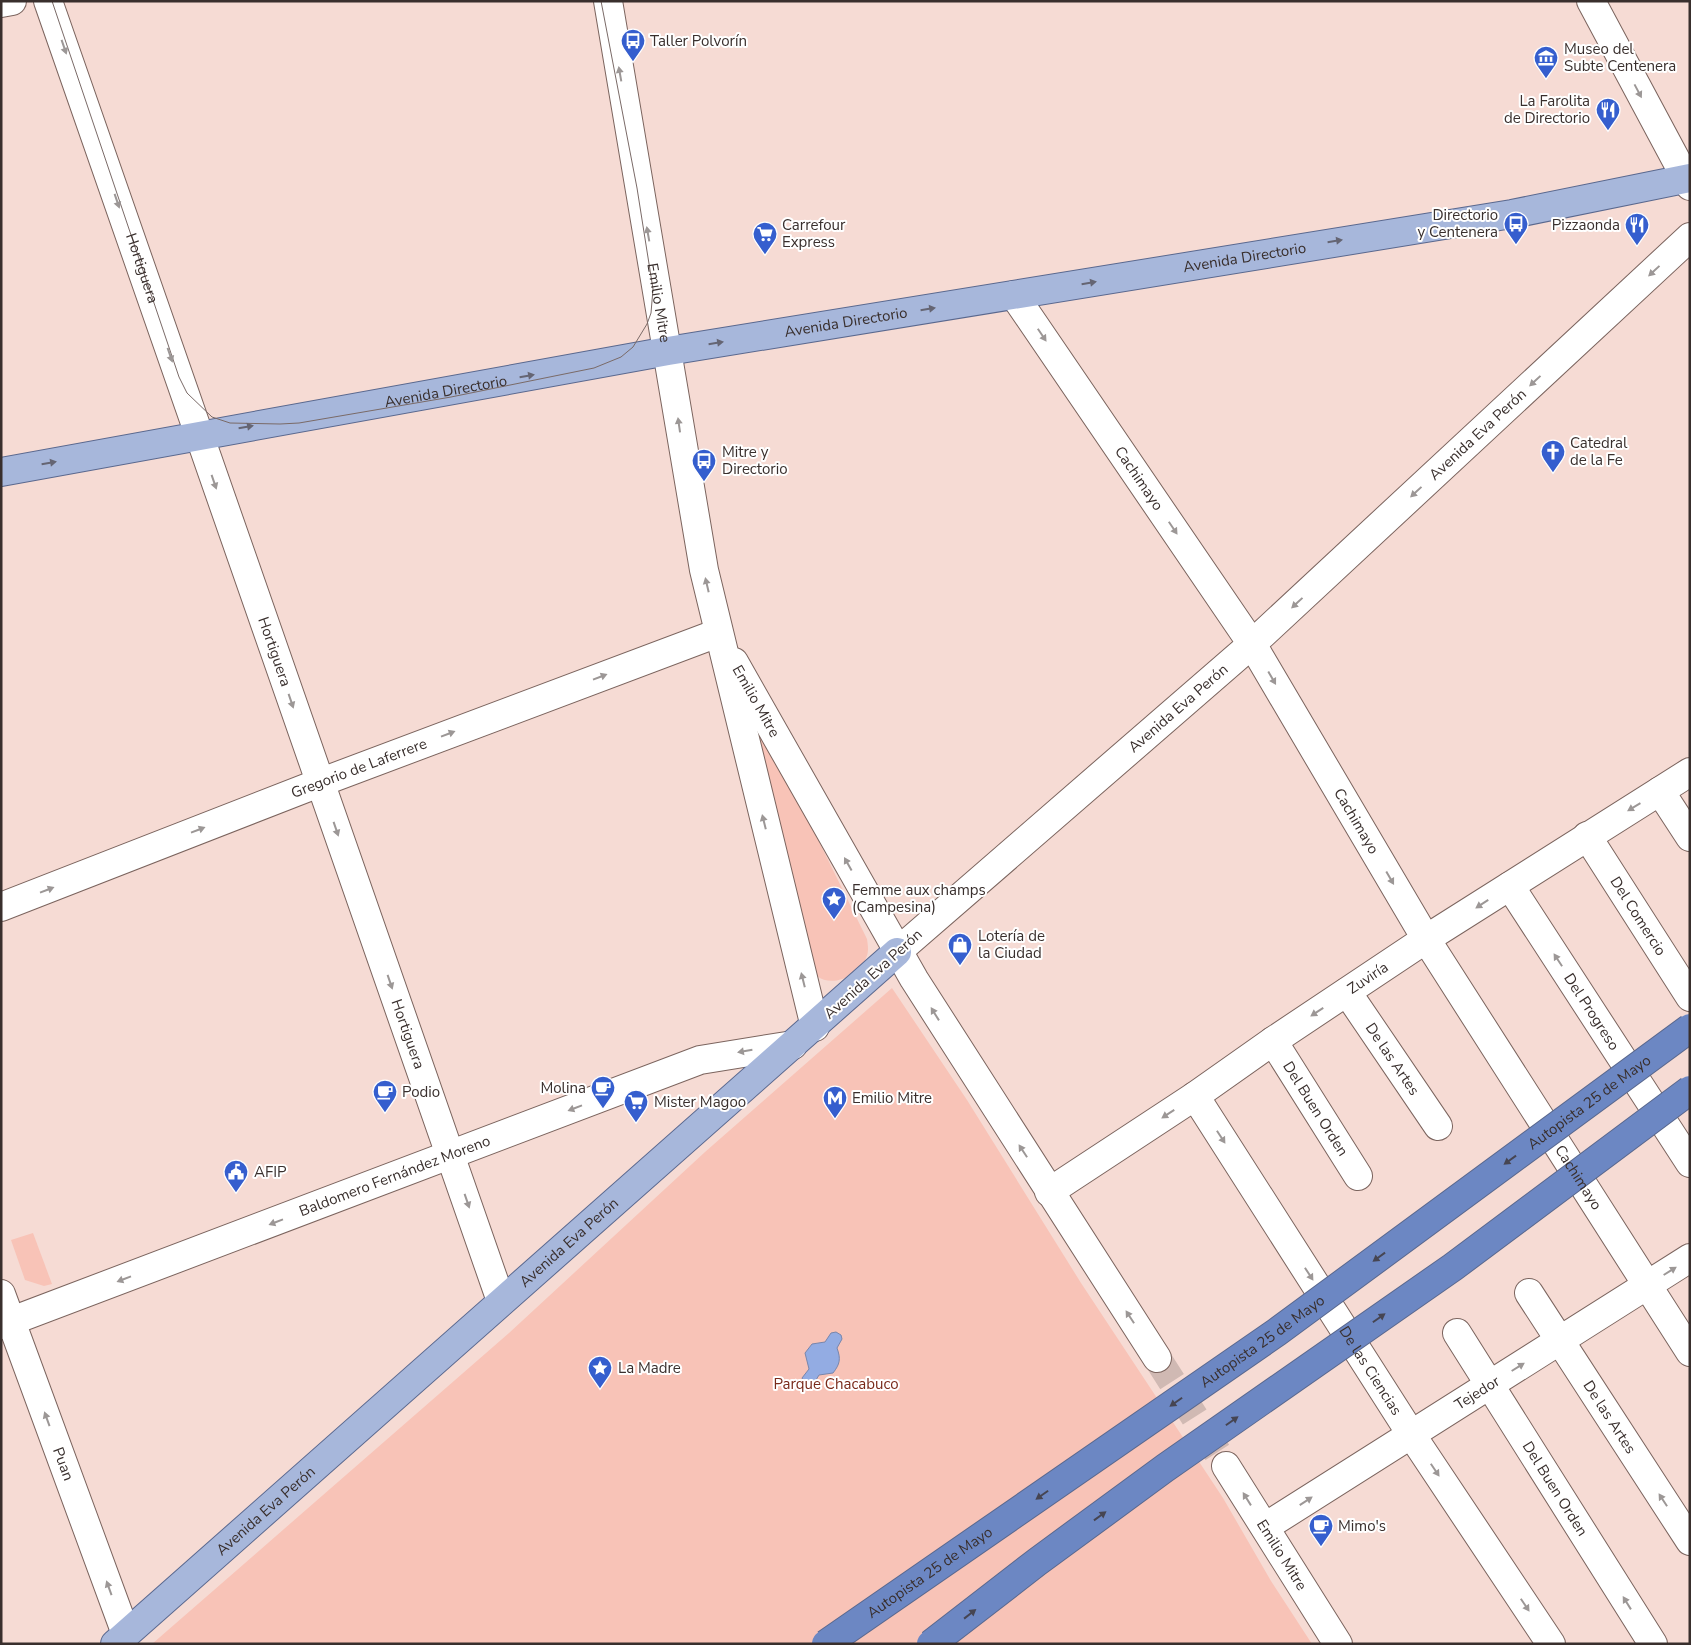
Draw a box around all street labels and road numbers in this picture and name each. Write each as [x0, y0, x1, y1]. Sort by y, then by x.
street label: Hortiguera [121, 231, 163, 306]
street label: Avenida Directorio [1182, 238, 1308, 277]
street label: Emilio Mitre [642, 262, 675, 344]
street label: Avenida Directorio [783, 302, 909, 342]
street label: Avenida Directorio [383, 370, 509, 412]
street label: Avenida Eva Perón [1425, 384, 1531, 485]
street label: Cachimayo [1110, 442, 1168, 514]
street label: Hortiguera [253, 614, 296, 689]
street label: Avenida Eva Perón [1124, 659, 1232, 757]
street label: Emilio Mitre [728, 661, 785, 741]
street label: Gregorio de Laferrere [288, 733, 430, 803]
street label: Cachimayo [1329, 784, 1384, 858]
street label: Del Comercio [1605, 873, 1671, 959]
street label: Avenida Eva Perón [820, 924, 926, 1024]
street label: Zuviría [1343, 957, 1392, 999]
street label: Del Progreso [1559, 969, 1624, 1054]
street label: Hortiguera [387, 996, 429, 1072]
street label: De las Artes [1361, 1019, 1424, 1099]
street label: Autopista 25 de Mayo [1523, 1050, 1655, 1154]
street label: Del Buen Orden [1278, 1057, 1353, 1160]
street label: Baldomero Fernández Moreno [296, 1130, 493, 1221]
street label: Cachimayo [1550, 1141, 1607, 1214]
street label: Avenida Eva Perón [515, 1193, 623, 1292]
street label: Autopista 25 de Mayo [1196, 1290, 1329, 1392]
street label: De las Ciencias [1335, 1322, 1406, 1419]
street label: Tejedor [1451, 1371, 1504, 1415]
street label: De las Artes [1578, 1377, 1641, 1458]
street label: Del Buen Orden [1518, 1437, 1592, 1540]
street label: Puan [48, 1444, 79, 1483]
street label: Avenida Eva Perón [212, 1462, 319, 1560]
street label: Emilio Mitre [1252, 1516, 1312, 1594]
street label: Autopista 25 de Mayo [863, 1522, 996, 1623]

